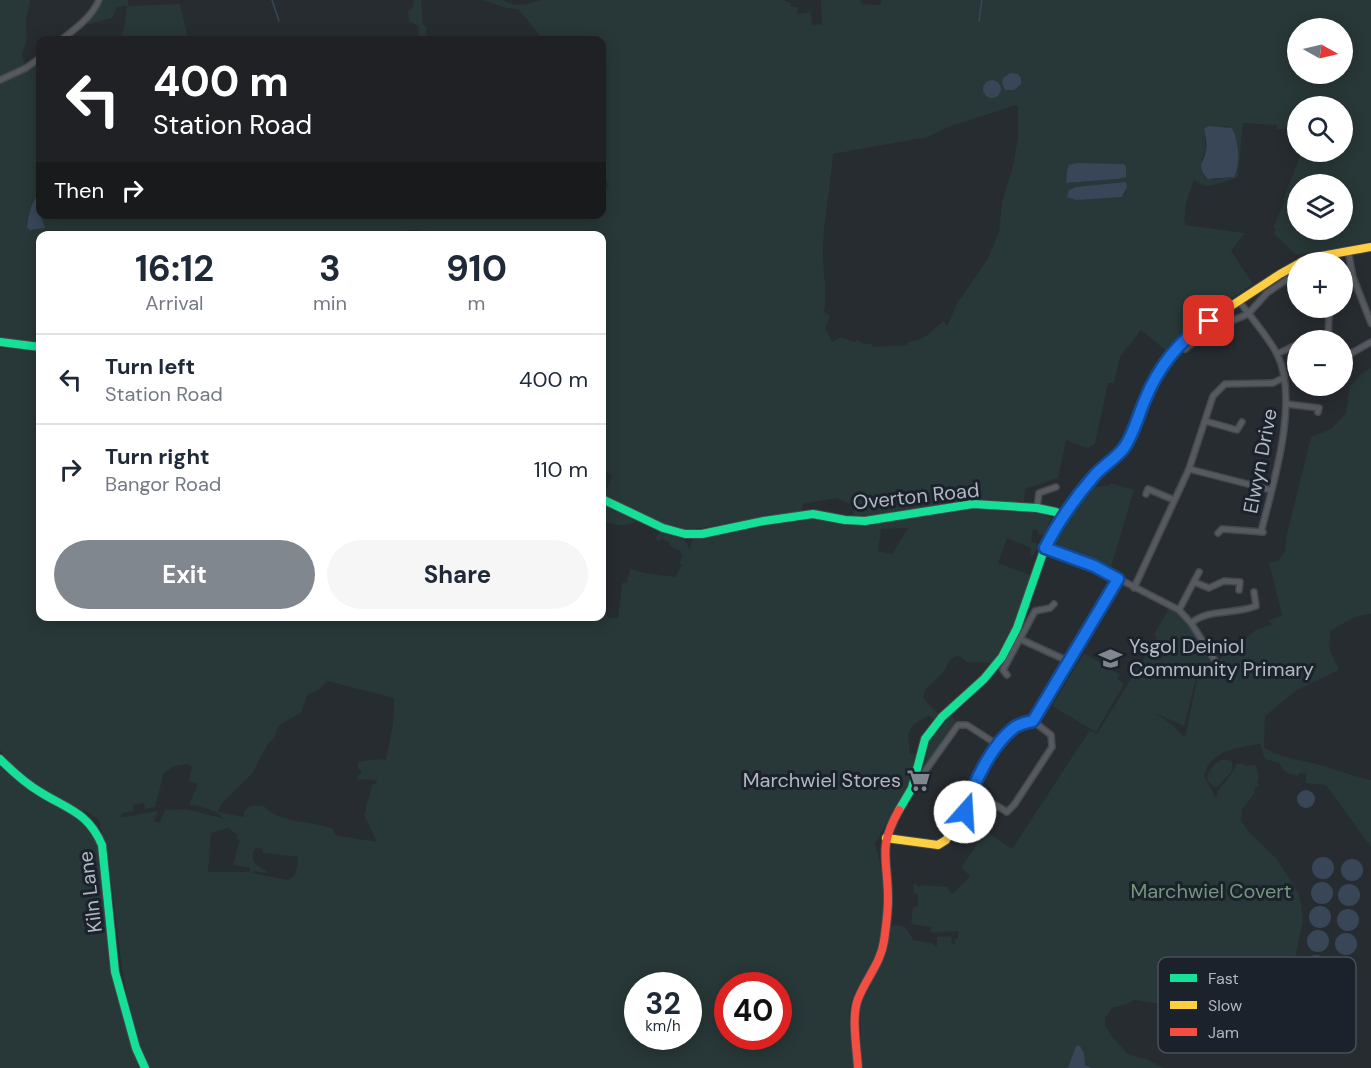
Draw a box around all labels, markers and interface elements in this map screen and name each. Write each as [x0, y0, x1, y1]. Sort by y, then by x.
north arrow [1287, 18, 1353, 84]
map controls [1287, 18, 1353, 396]
text: 400 m [153, 54, 289, 109]
icon: left [54, 60, 132, 138]
button: search [1287, 96, 1353, 162]
text: Station Road [153, 107, 312, 142]
icon: right [116, 174, 149, 207]
button: layers [1287, 174, 1353, 240]
text: Then [54, 176, 104, 205]
text: 16:12 [135, 245, 214, 292]
text: 3 [319, 245, 341, 292]
text: 910 [446, 245, 507, 292]
button: + [1287, 252, 1353, 318]
text: Arrival [145, 290, 204, 316]
text: min [313, 290, 347, 316]
text: m [468, 290, 485, 316]
pin [1183, 295, 1234, 346]
icon: arrive [1192, 304, 1225, 337]
button: − [1287, 330, 1353, 396]
text: Turn left [105, 352, 195, 381]
icon: left [54, 363, 87, 396]
text: 400 m [519, 365, 588, 394]
text: Station Road [105, 381, 223, 407]
street label: Elwyn Drive [1237, 406, 1283, 516]
text: Turn right [105, 442, 210, 471]
icon: right [54, 453, 87, 486]
text: 110 m [534, 455, 588, 484]
text: Bangor Road [105, 471, 221, 497]
street label: Overton Road [851, 476, 981, 516]
button: Exit [54, 540, 315, 609]
button: Share [327, 540, 588, 609]
place label: Ysgol Deiniol Community Primary [1129, 633, 1314, 682]
school or university icon: Ysgol Deiniol Community Primary [1098, 645, 1124, 671]
place label: Marchwiel Stores [743, 767, 901, 793]
supermarket icon: Marchwiel Stores [906, 767, 932, 793]
position arrow [933, 780, 997, 844]
street label: Kiln Lane [72, 850, 108, 934]
park label: Marchwiel Covert [1130, 878, 1292, 904]
legend [1158, 957, 1356, 1053]
text: Fast [1208, 968, 1239, 989]
speed limit sign: 40 [714, 972, 792, 1050]
text: 32 [645, 984, 681, 1023]
text: Slow [1208, 995, 1242, 1016]
text: km/h [645, 1016, 681, 1036]
text: Jam [1208, 1022, 1239, 1043]

